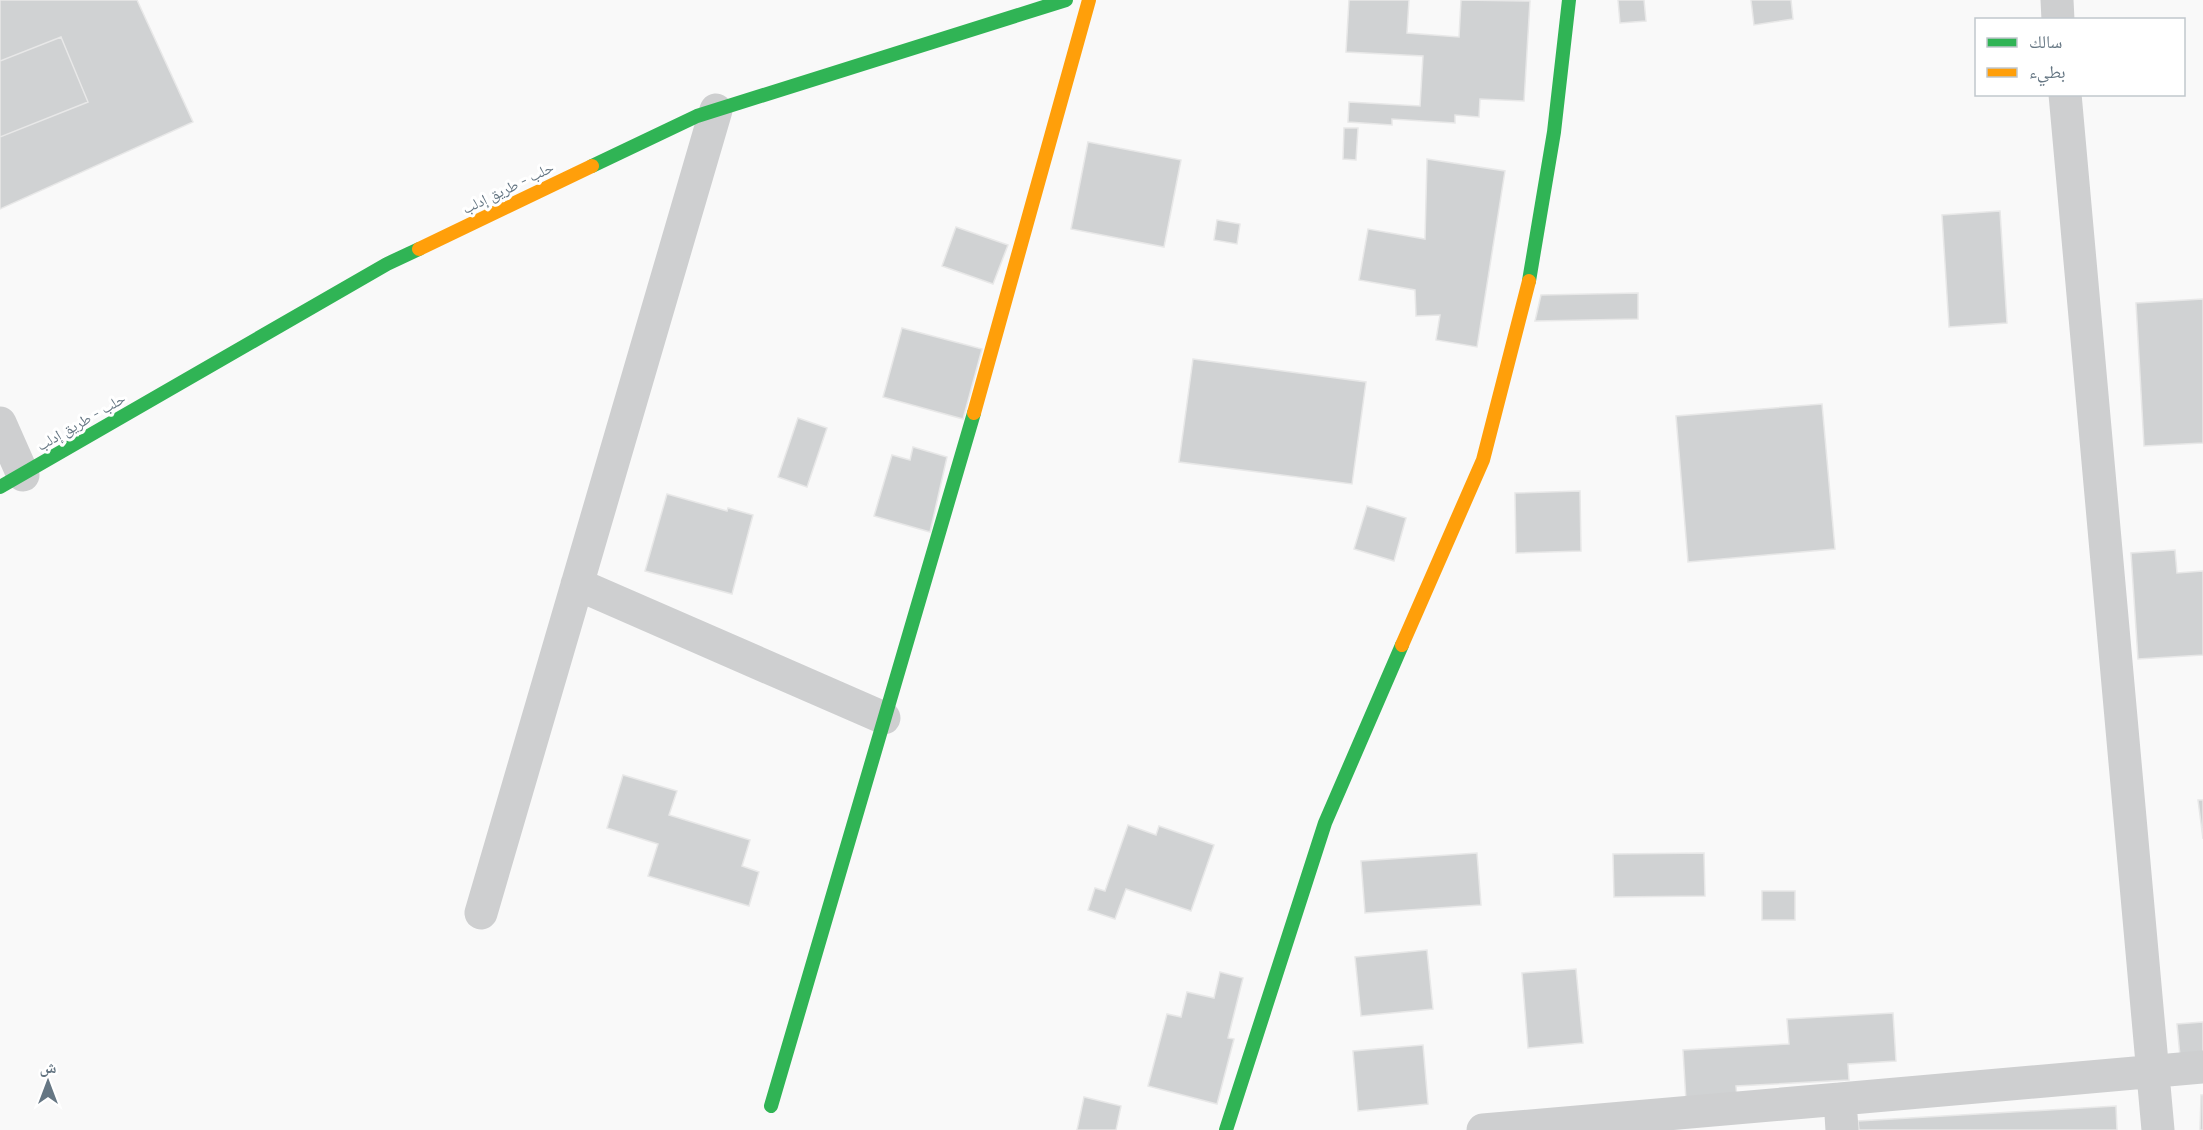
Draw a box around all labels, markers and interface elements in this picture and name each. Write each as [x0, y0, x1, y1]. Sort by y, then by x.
legend [1975, 18, 2185, 96]
text: سالك [2029, 31, 2062, 52]
text: بطيء [2029, 61, 2066, 87]
street label: حلب - طريق إدلب [459, 158, 557, 219]
street label: حلب - طريق إدلب [34, 389, 129, 455]
north arrow [18, 1052, 78, 1112]
text: ش [40, 1058, 57, 1077]

